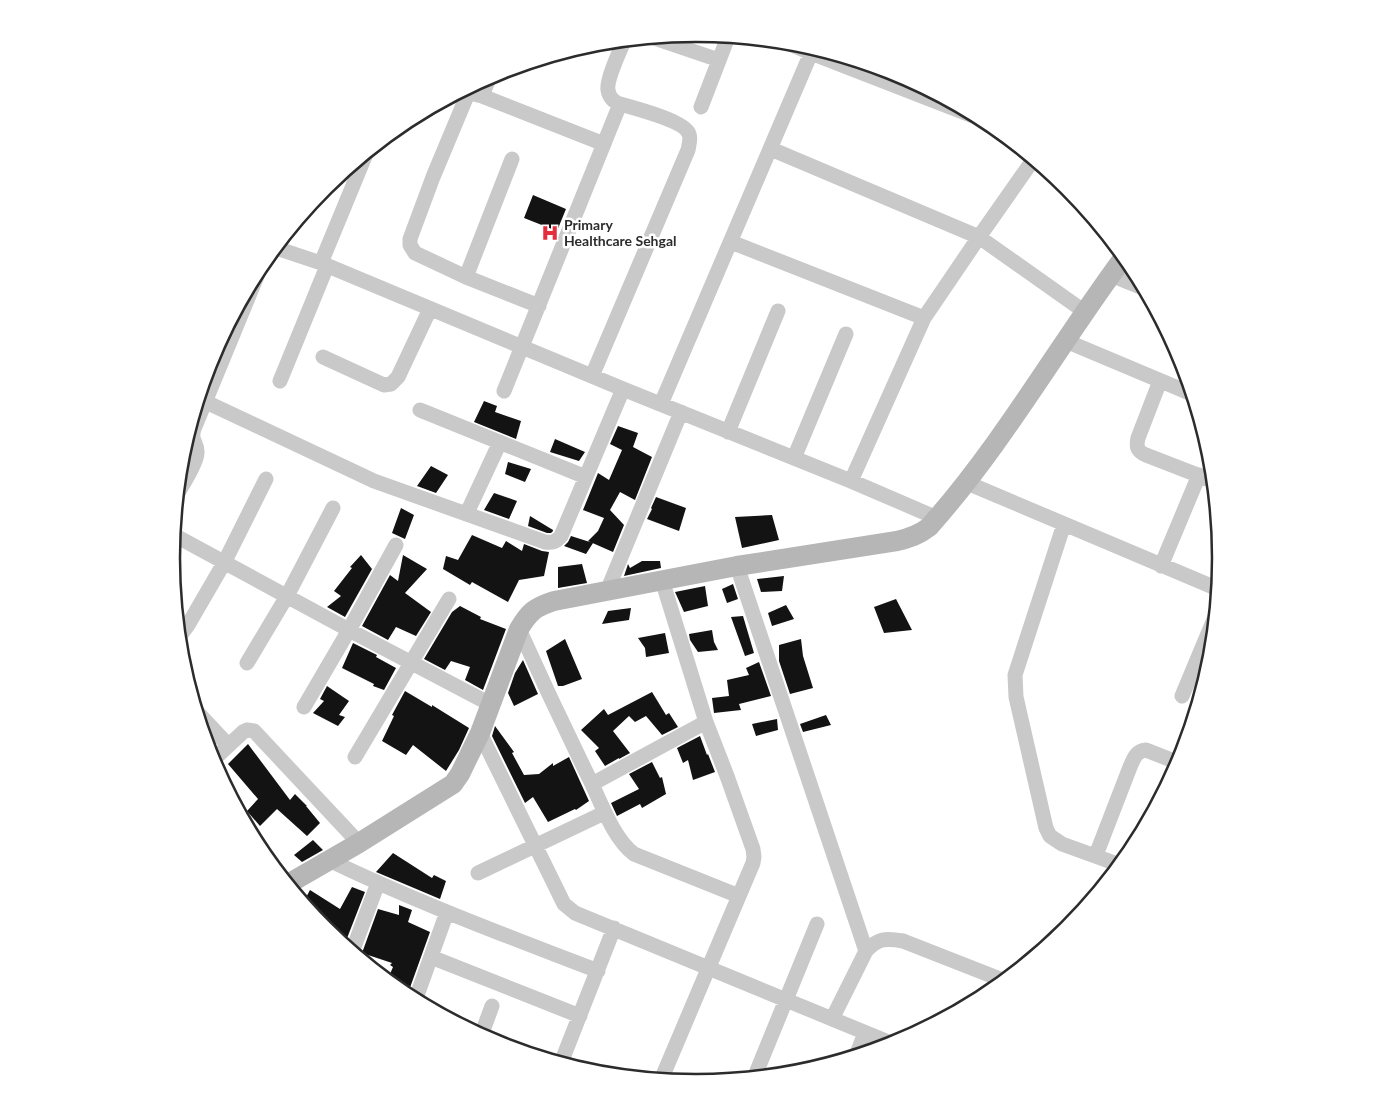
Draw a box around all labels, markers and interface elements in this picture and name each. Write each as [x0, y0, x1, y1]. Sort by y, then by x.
place label: Primary Healthcare Sehgal [564, 216, 677, 249]
hospital icon: Primary Healthcare Sehgal [540, 223, 560, 243]

